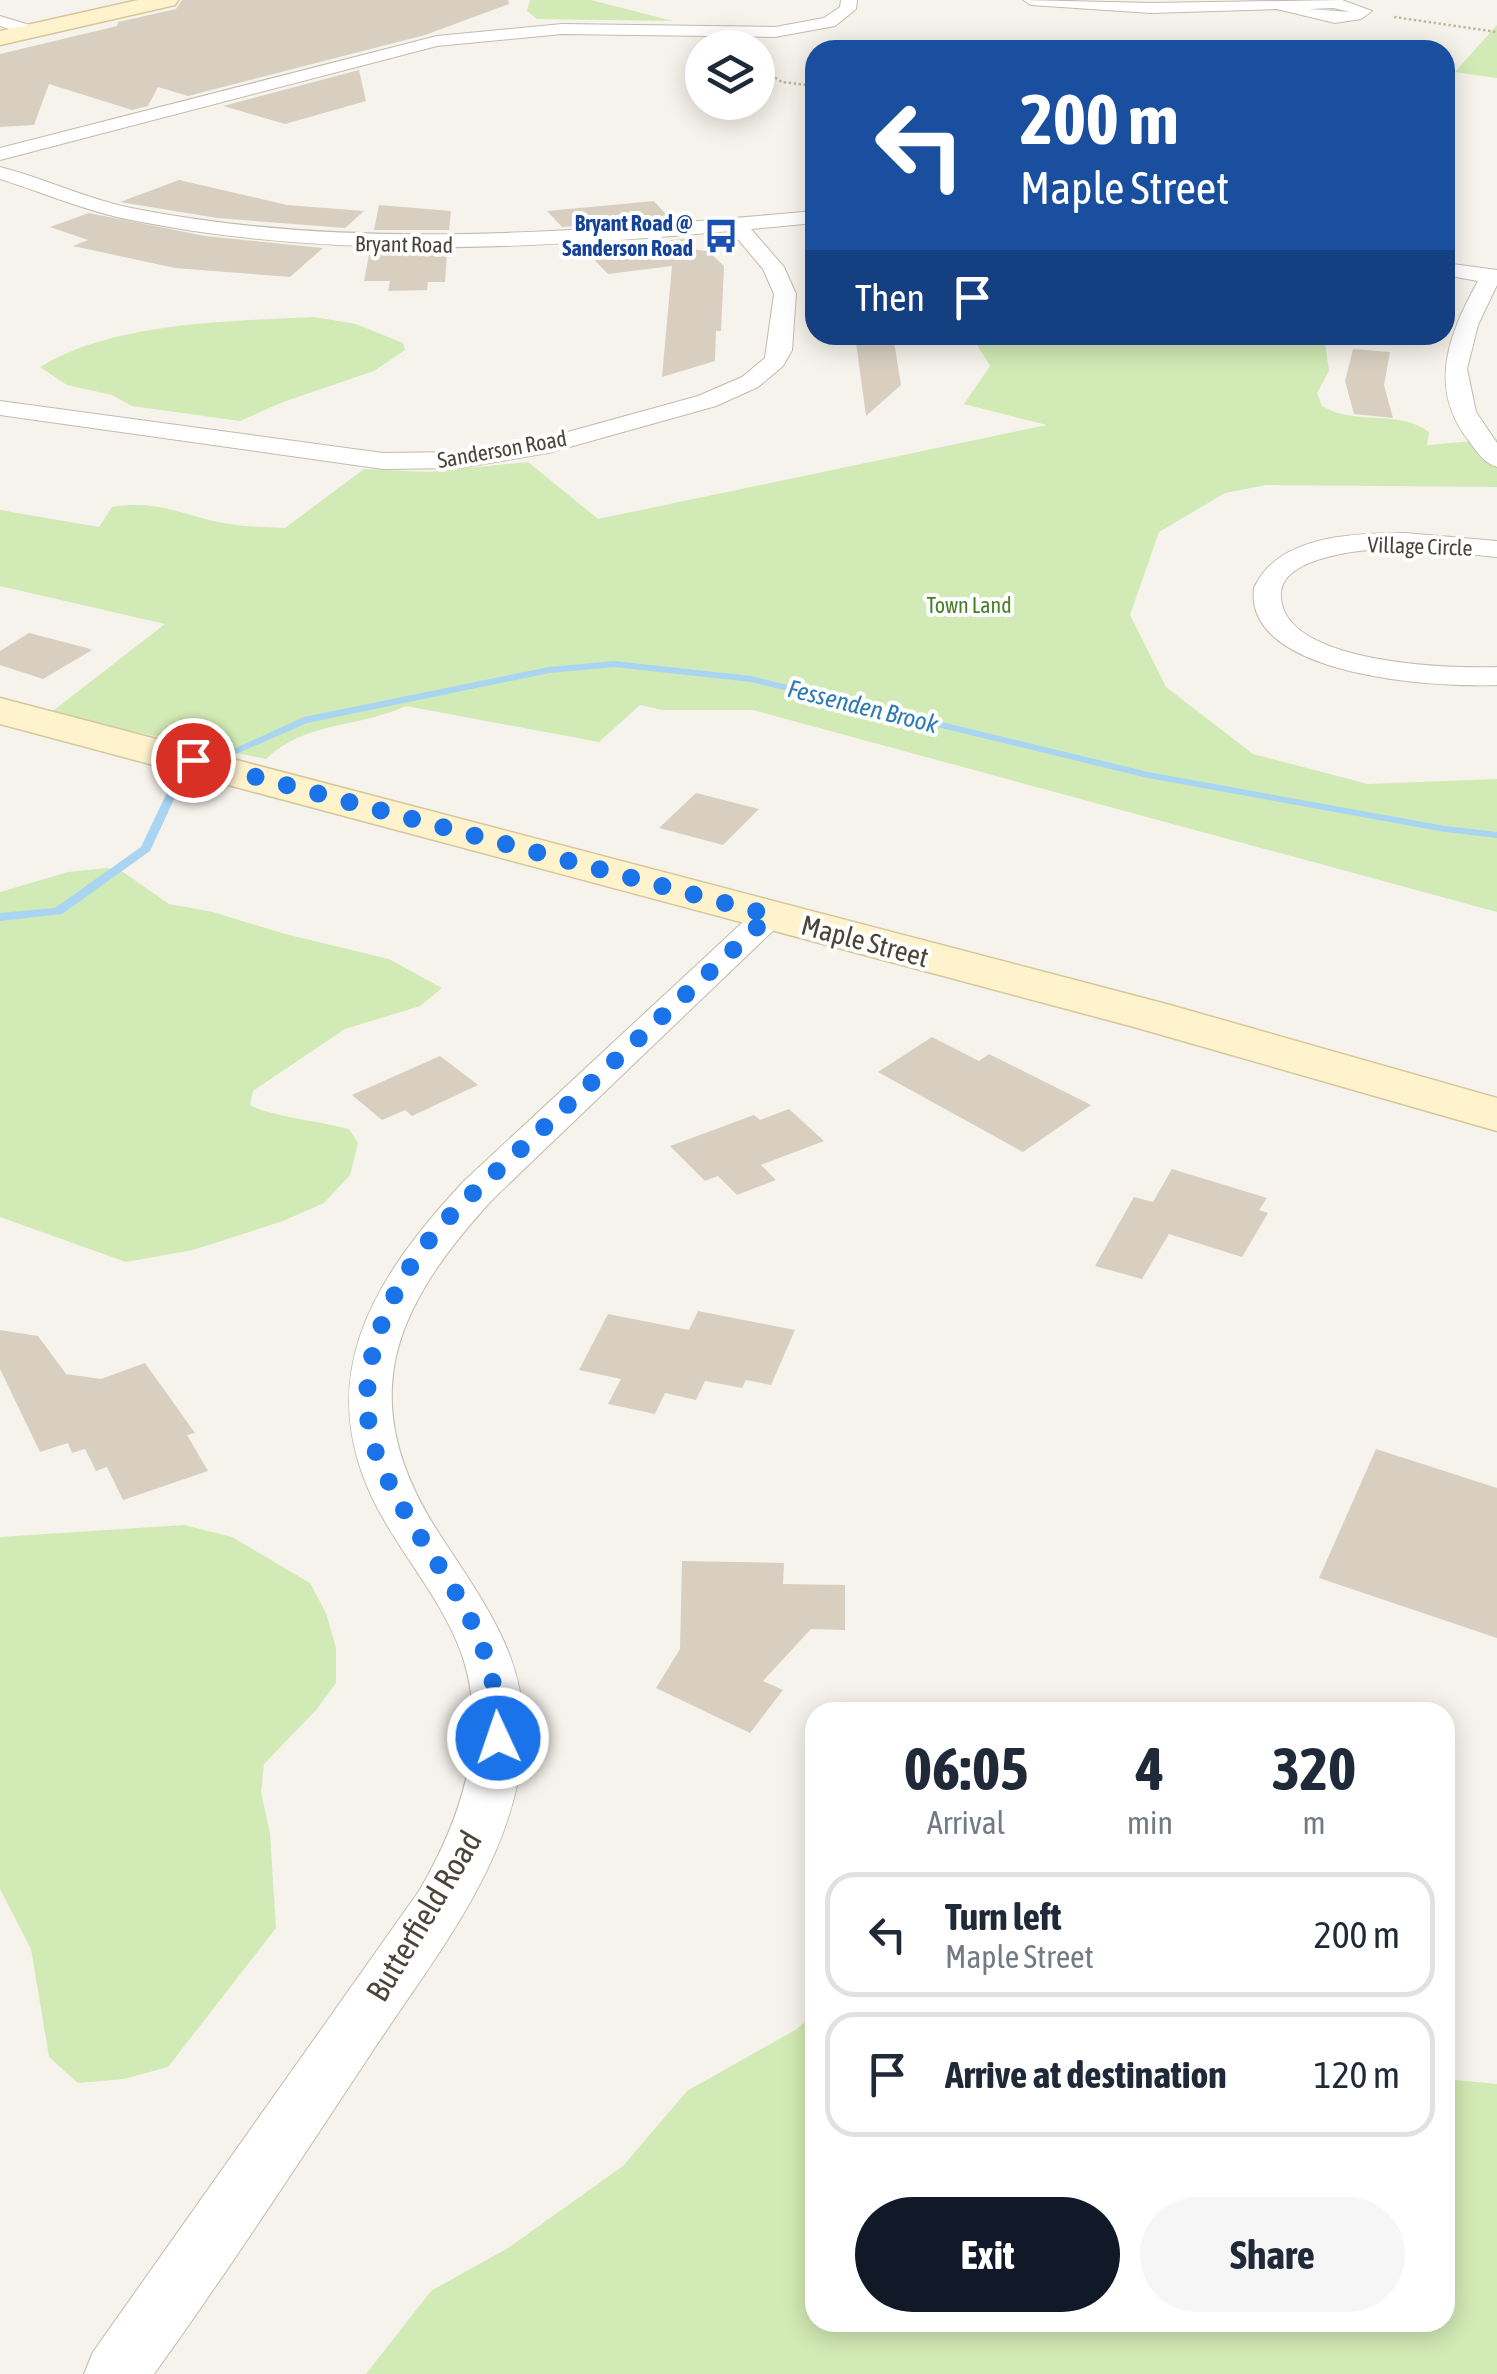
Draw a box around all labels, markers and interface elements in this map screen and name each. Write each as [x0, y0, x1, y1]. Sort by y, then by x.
map controls [685, 30, 775, 120]
button: layers [685, 30, 775, 120]
text: 200 m [1020, 79, 1179, 159]
icon: left [855, 80, 985, 210]
text: Maple Street [1020, 162, 1229, 214]
place label: Bryant Road @ Sanderson Road [562, 210, 693, 261]
bus stop icon: Bryant Road @ Sanderson Road [702, 217, 740, 255]
street label: Bryant Road [355, 230, 453, 258]
icon: arrive [945, 270, 1000, 325]
text: Then [855, 276, 925, 319]
street label: Sanderson Road [435, 425, 569, 473]
street label: Village Circle [1367, 531, 1473, 561]
park label: Town Land [926, 592, 1012, 618]
water label: Fessenden Brook [785, 674, 942, 738]
pin [151, 718, 236, 803]
icon: arrive [166, 733, 221, 788]
street label: Maple Street [798, 909, 932, 973]
position arrow [446, 1686, 550, 1790]
text: 06:05 [904, 1734, 1028, 1803]
text: 4 [1136, 1734, 1164, 1803]
text: 320 [1272, 1734, 1356, 1803]
text: Arrival [927, 1804, 1005, 1841]
text: min [1127, 1804, 1173, 1841]
text: m [1302, 1804, 1326, 1841]
street label: Butterfield Road [358, 1824, 489, 2008]
text: Turn left [945, 1895, 1061, 1938]
icon: left [860, 1907, 915, 1962]
text: 200 m [1314, 1913, 1400, 1956]
text: Maple Street [945, 1938, 1094, 1975]
icon: arrive [860, 2047, 915, 2102]
text: Arrive at destination [945, 2053, 1227, 2096]
text: 120 m [1314, 2053, 1400, 2096]
button: Exit [855, 2197, 1120, 2312]
button: Share [1140, 2197, 1405, 2312]

